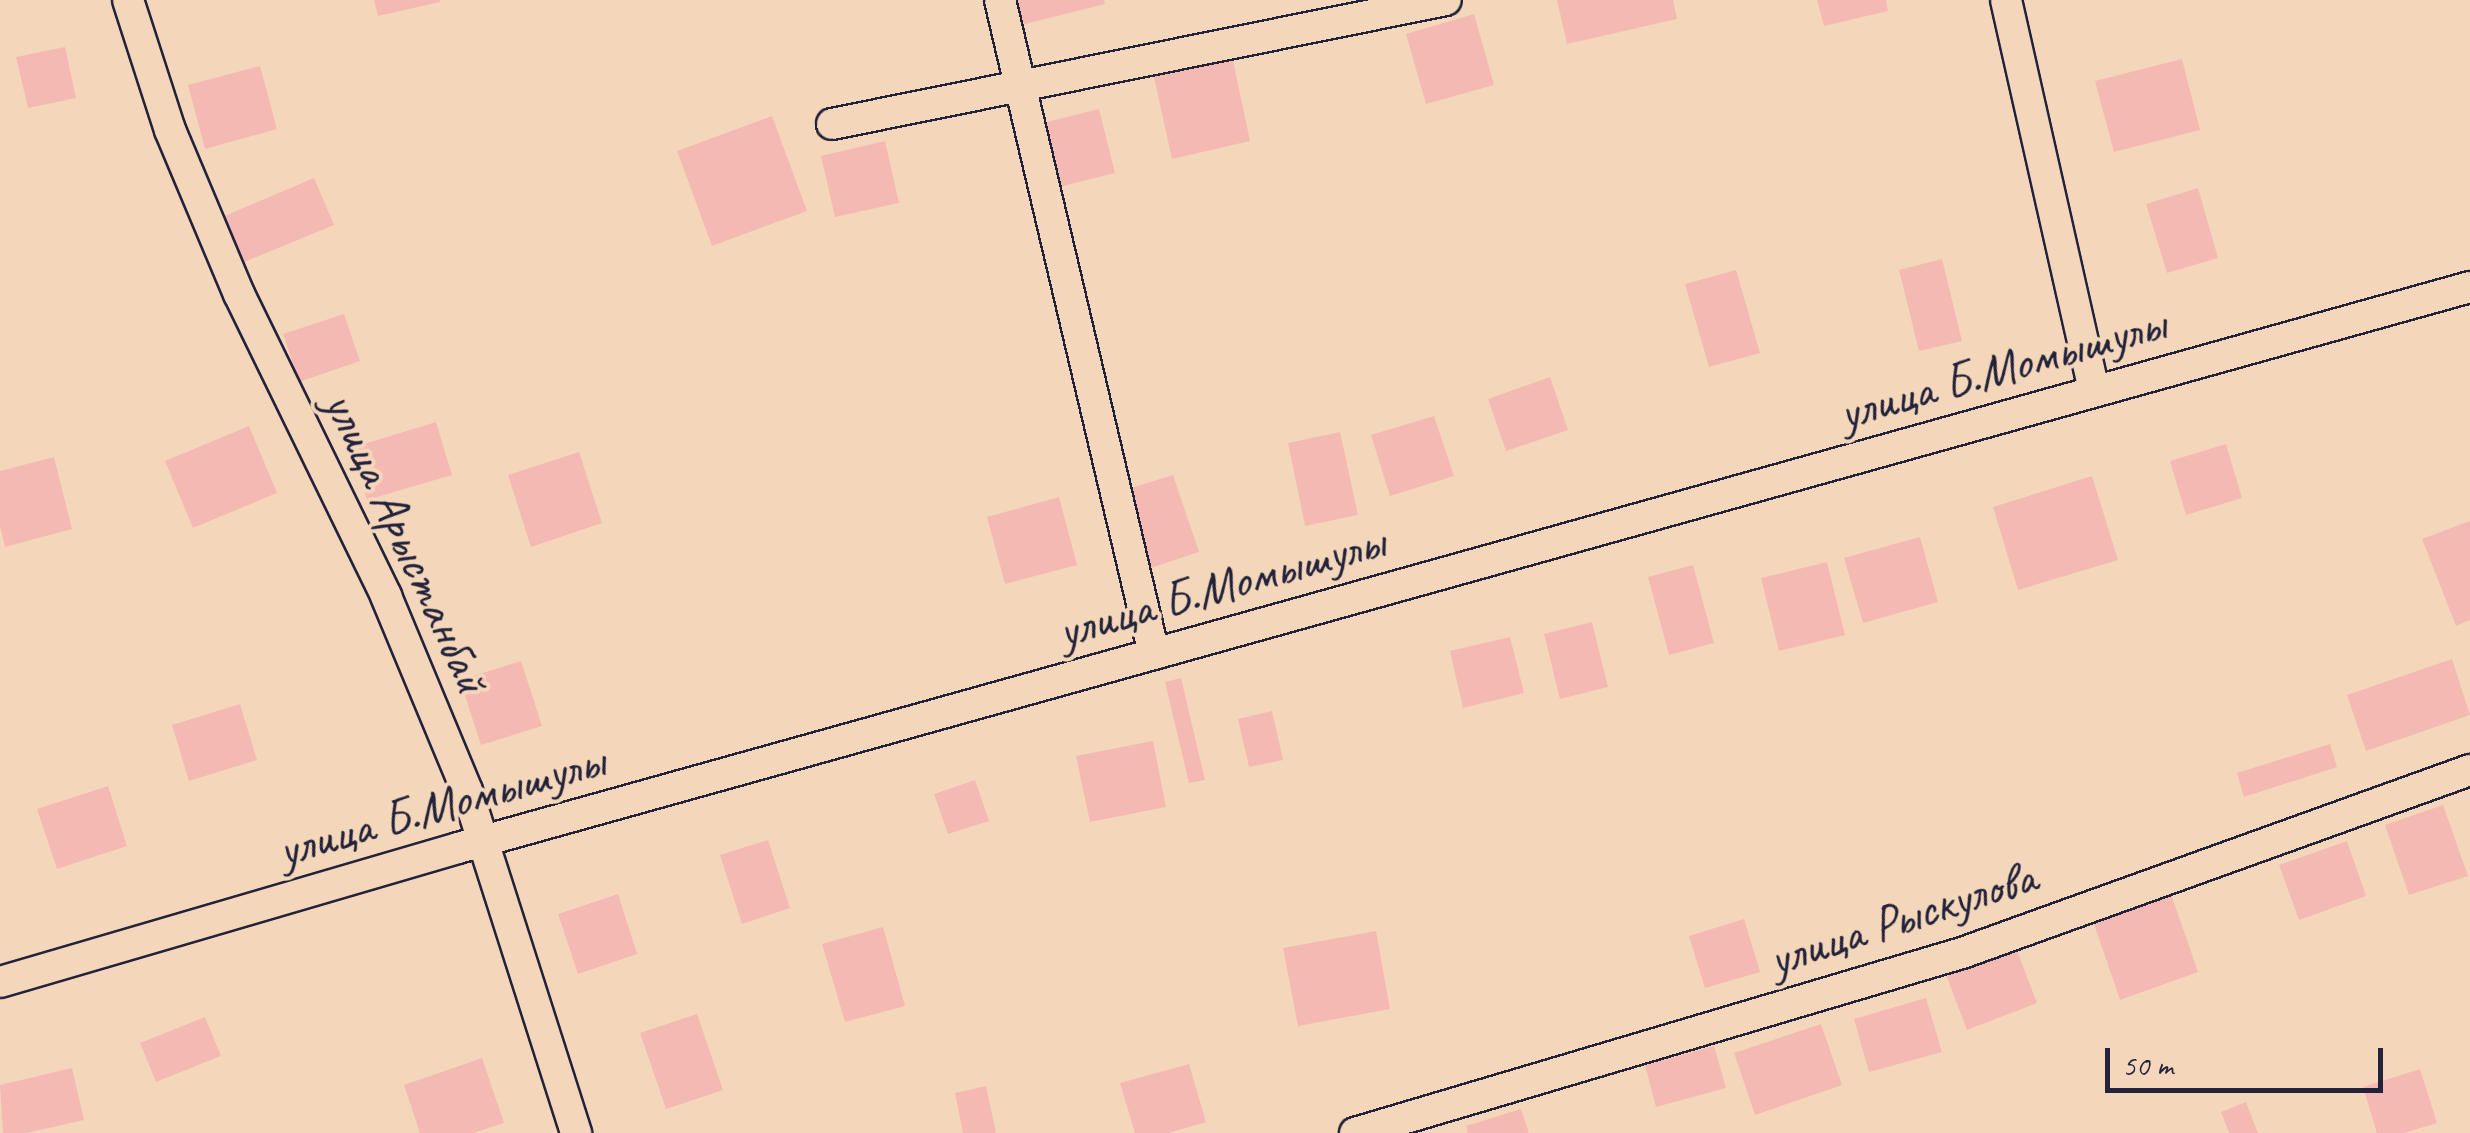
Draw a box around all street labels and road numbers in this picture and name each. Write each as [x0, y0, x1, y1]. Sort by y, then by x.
street label: улица Б.Момышулы [1832, 293, 2172, 443]
street label: улица Арыстанбай [311, 383, 503, 701]
street label: улица Б.Момышулы [1051, 511, 1391, 661]
street label: улица Б.Момышулы [271, 730, 611, 880]
street label: улица Рыскулова [1761, 847, 2043, 989]

